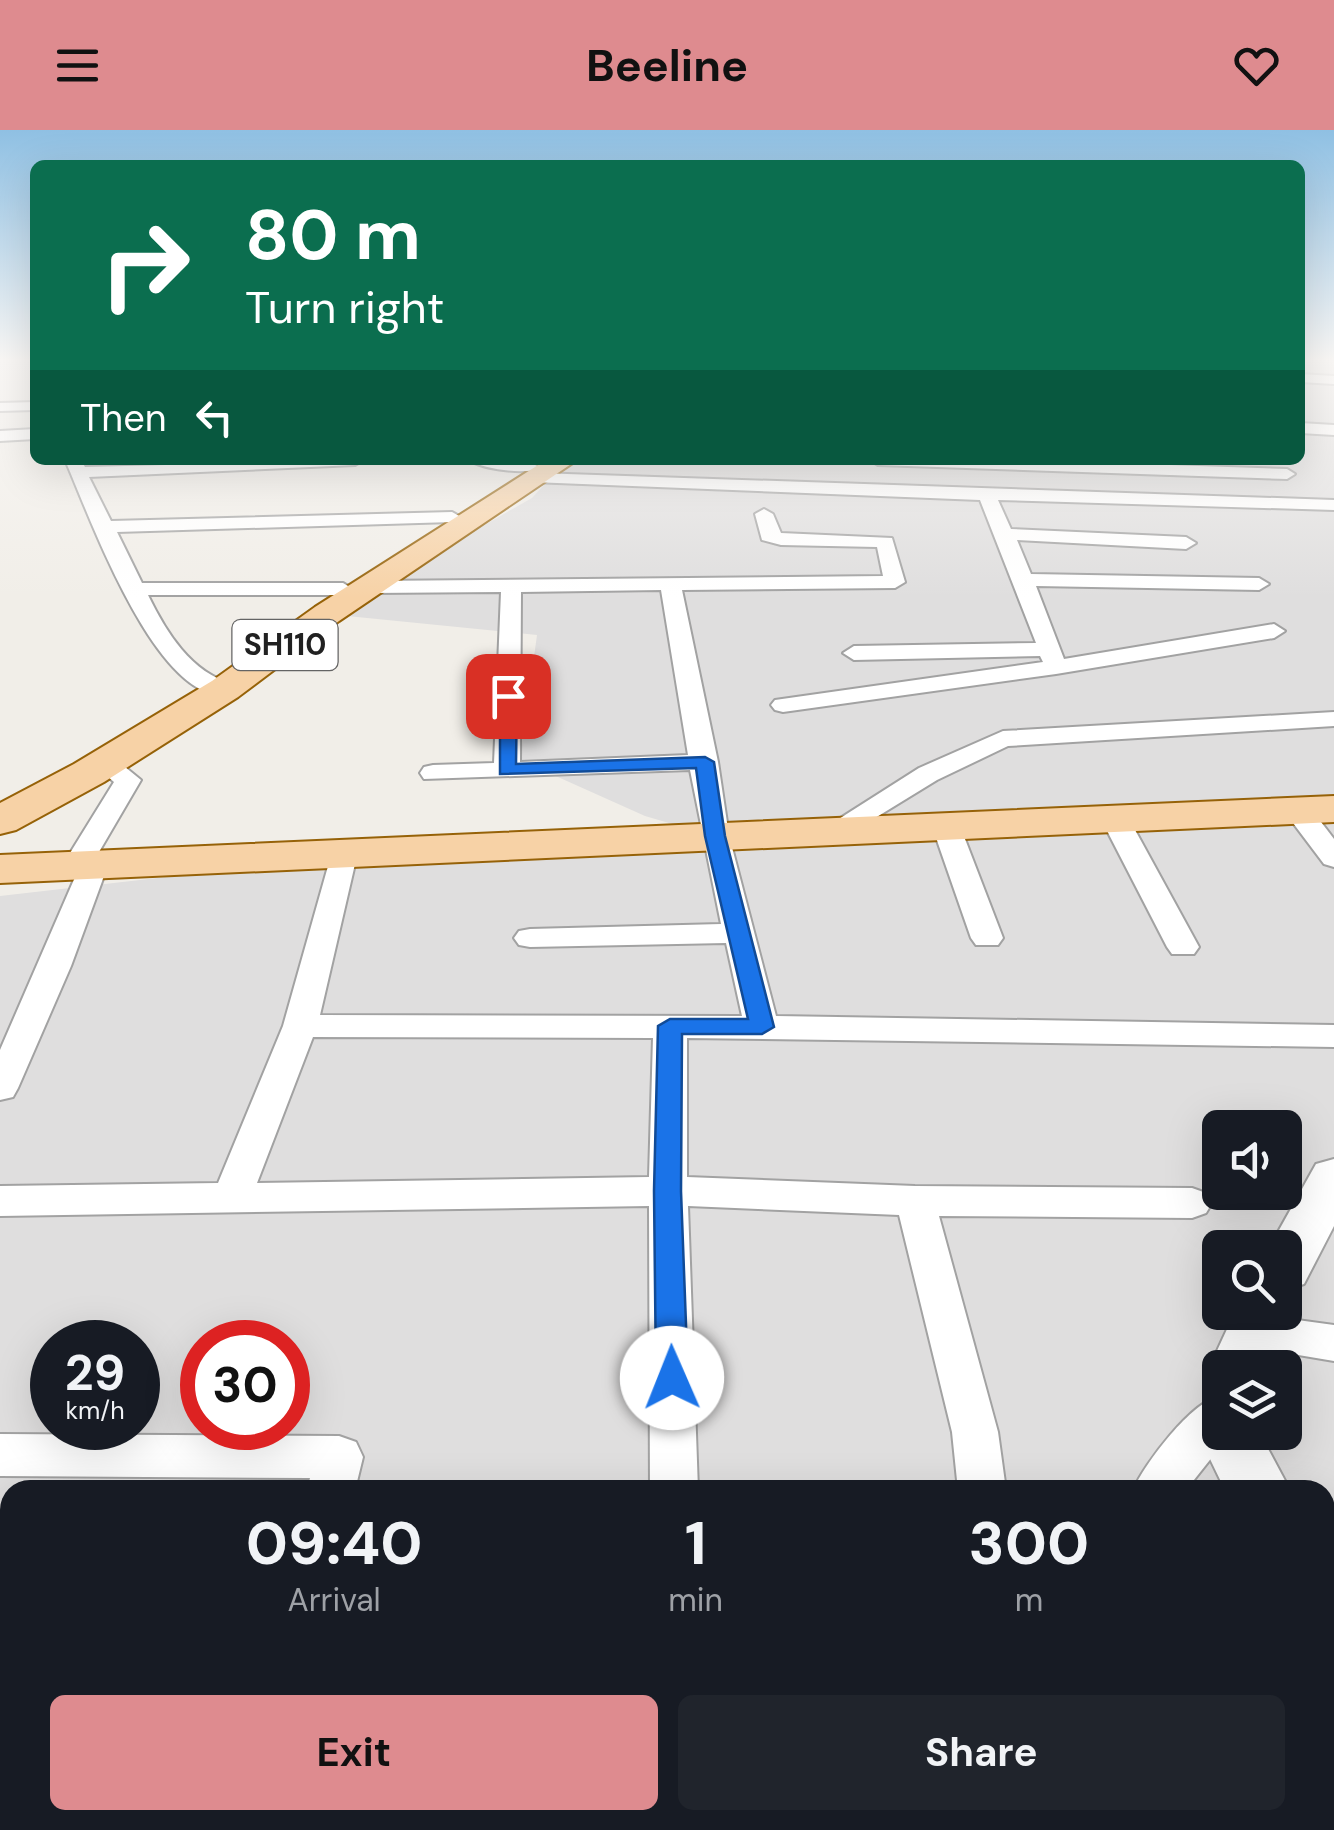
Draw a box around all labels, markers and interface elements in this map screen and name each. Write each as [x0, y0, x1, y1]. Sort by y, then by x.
text: Beeline [586, 36, 748, 95]
icon: menu [50, 38, 105, 93]
icon: heart [1229, 38, 1284, 93]
text: 80 m [245, 190, 421, 281]
icon: right [80, 200, 210, 330]
text: Turn right [245, 278, 444, 337]
icon: left [187, 390, 242, 445]
text: Then [80, 393, 167, 443]
road number: SH110 [232, 620, 338, 670]
pin [466, 654, 551, 739]
icon: arrive [481, 669, 536, 724]
map controls [1202, 1110, 1302, 1450]
button: sound [1202, 1110, 1302, 1210]
button: search [1202, 1230, 1302, 1330]
speed limit sign: 30 [180, 1320, 310, 1450]
position arrow [620, 1326, 724, 1430]
text: 29 [65, 1340, 125, 1406]
button: layers [1202, 1350, 1302, 1450]
text: km/h [65, 1394, 125, 1427]
text: 09:40 [246, 1504, 423, 1583]
text: 1 [685, 1504, 707, 1583]
text: 300 [969, 1504, 1089, 1583]
text: Arrival [288, 1579, 381, 1621]
text: min [668, 1579, 723, 1621]
text: m [1015, 1579, 1043, 1621]
button: Exit [50, 1695, 658, 1810]
button: Share [678, 1695, 1285, 1810]

